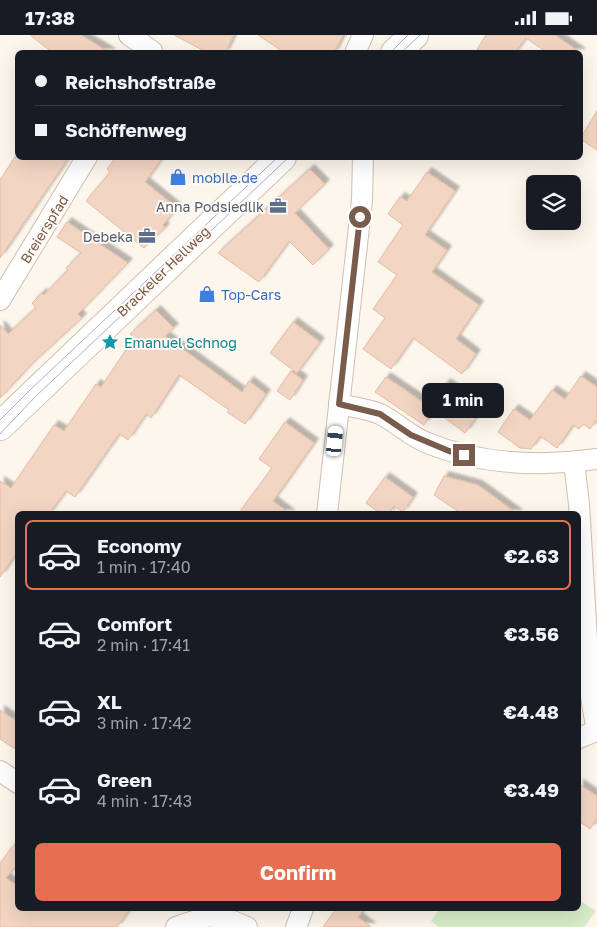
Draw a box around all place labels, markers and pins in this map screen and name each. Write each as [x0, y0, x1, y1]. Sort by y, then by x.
shop icon: mobile.de [168, 167, 188, 187]
place label: mobile.de [192, 169, 258, 186]
office icon: Anna Podsiedlik [268, 196, 288, 216]
place label: Anna Podsiedlik [156, 198, 264, 215]
office icon: Debeka [137, 226, 157, 246]
place label: Debeka [83, 228, 133, 245]
shop icon: Top-Cars [197, 284, 217, 304]
place label: Top-Cars [221, 286, 281, 303]
place icon: Emanuel Schnog [100, 332, 120, 352]
place label: Emanuel Schnog [124, 334, 237, 351]

